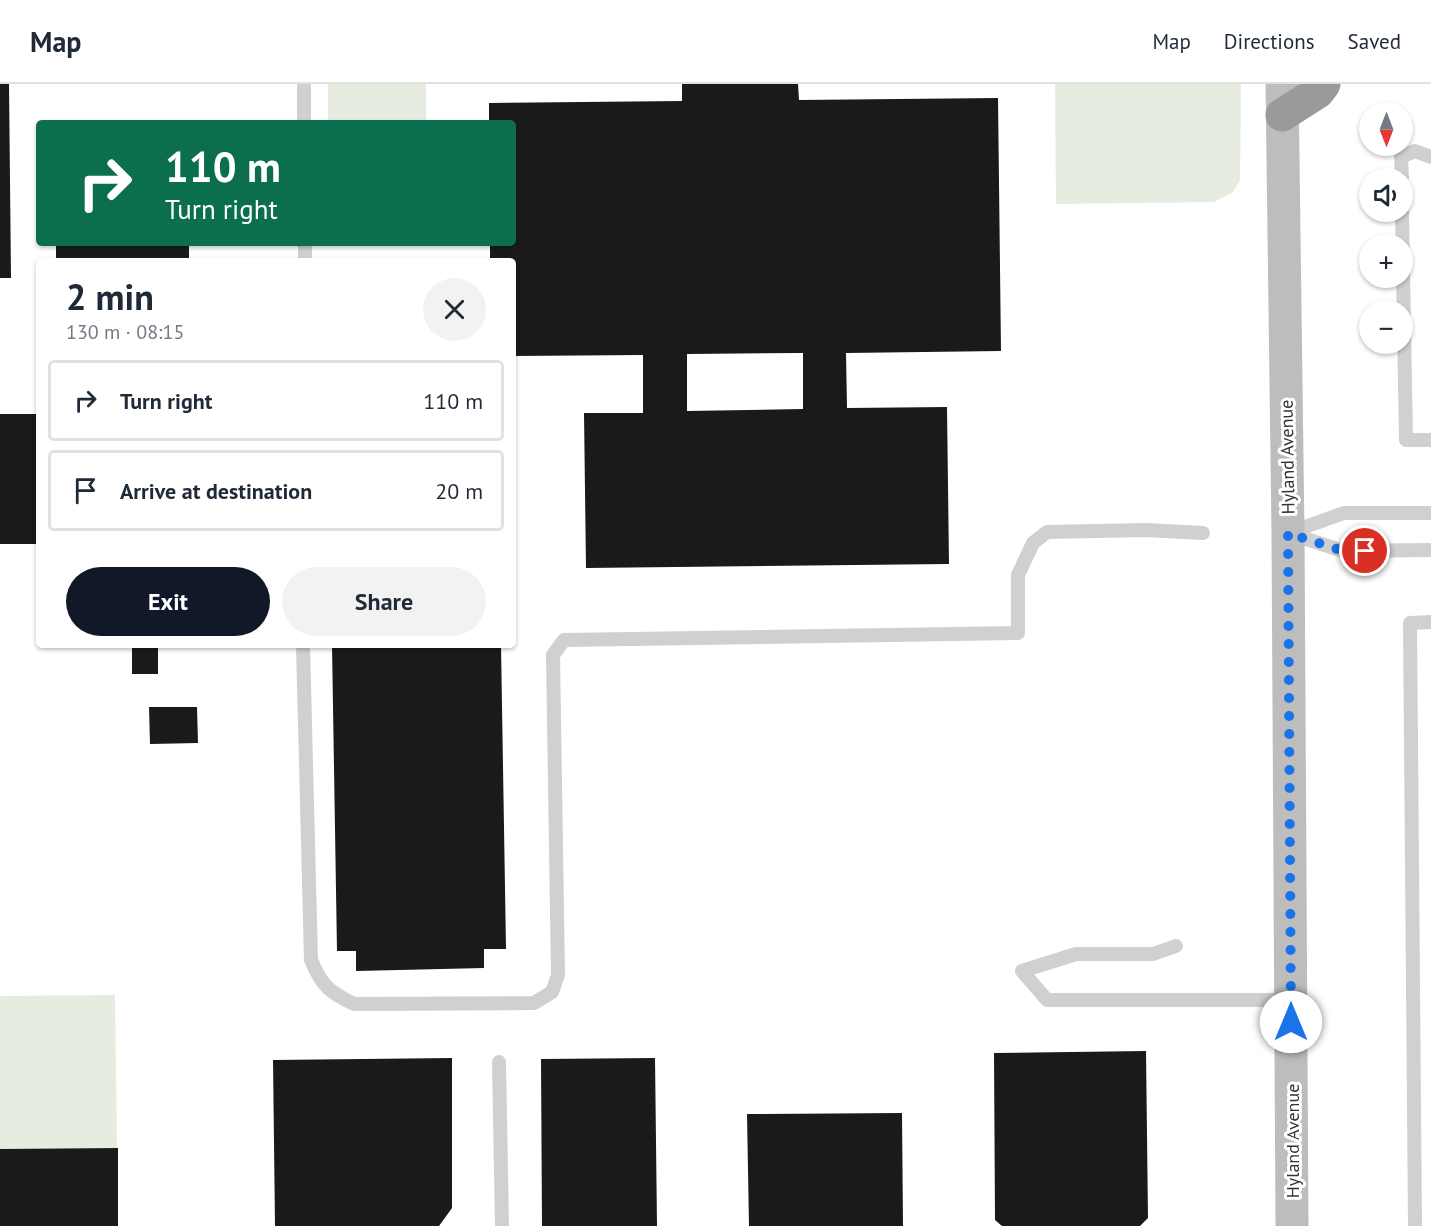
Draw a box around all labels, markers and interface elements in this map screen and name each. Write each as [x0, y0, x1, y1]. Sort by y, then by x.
text: Map [30, 23, 81, 60]
text: Map [1152, 28, 1191, 55]
text: Directions [1224, 28, 1315, 55]
text: Saved [1348, 28, 1401, 55]
north arrow [1359, 102, 1413, 156]
map controls [1359, 102, 1413, 354]
text: 110 m [165, 139, 281, 194]
icon: right [66, 144, 144, 222]
button: sound [1359, 168, 1413, 222]
text: Turn right [165, 192, 278, 226]
button: + [1359, 234, 1413, 288]
text: 2 min [66, 273, 154, 320]
button: close [423, 278, 486, 341]
button: − [1359, 300, 1413, 354]
text: 130 m · 08:15 [66, 319, 184, 345]
icon: right [69, 384, 102, 417]
text: Turn right [120, 387, 212, 415]
text: 110 m [423, 387, 483, 415]
street label: Hyland Avenue [1275, 399, 1299, 515]
icon: arrive [69, 474, 102, 507]
text: Arrive at destination [120, 477, 312, 505]
text: 20 m [435, 477, 483, 505]
pin [1339, 525, 1390, 576]
icon: arrive [1348, 534, 1381, 567]
button: Exit [66, 567, 270, 636]
button: Share [282, 567, 486, 636]
position arrow [1259, 990, 1323, 1054]
street label: Hyland Avenue [1281, 1084, 1304, 1198]

